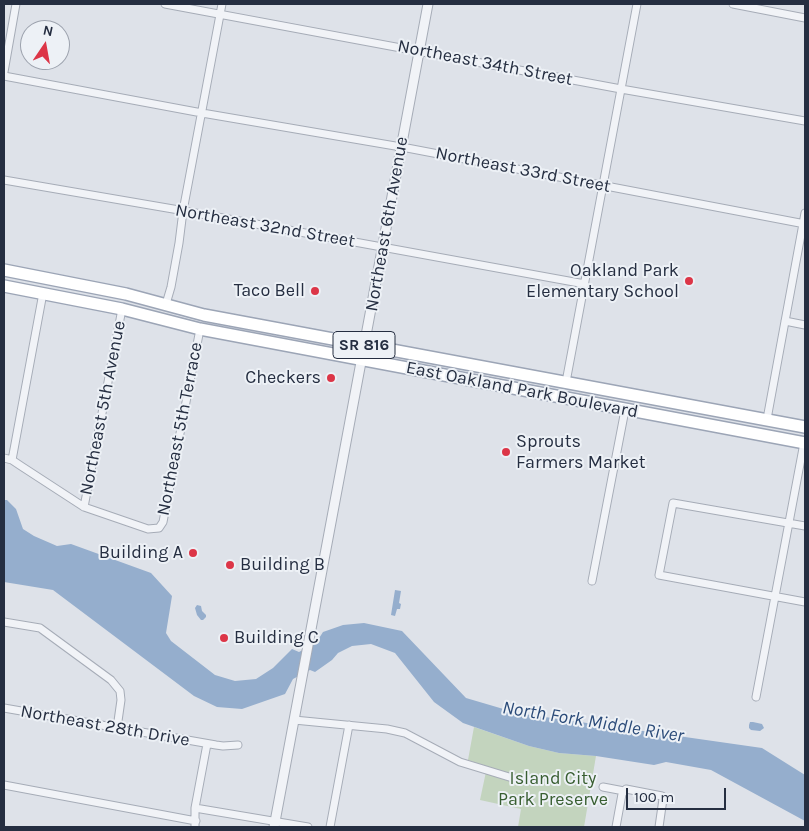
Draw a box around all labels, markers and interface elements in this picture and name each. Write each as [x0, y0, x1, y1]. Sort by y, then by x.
north arrow [20, 20, 70, 70]
text: N [41, 21, 55, 40]
street label: Northeast 34th Street [396, 35, 574, 91]
street label: Northeast 6th Avenue [361, 135, 413, 313]
street label: Northeast 33rd Street [434, 142, 612, 198]
street label: Northeast 32nd Street [173, 200, 357, 252]
place label: Oakland Park Elementary School [526, 260, 679, 302]
marker: Oakland Park Elementary School [683, 275, 695, 287]
place label: Taco Bell [234, 280, 305, 302]
marker: Taco Bell [309, 285, 321, 297]
street label: Northeast 5th Avenue [75, 319, 131, 497]
road number: SR 816 [333, 332, 395, 358]
street label: Northeast 5th Terrace [153, 340, 207, 518]
street label: East Oakland Park Boulevard [404, 357, 640, 423]
place label: Checkers [245, 367, 321, 389]
marker: Checkers [325, 372, 337, 384]
place label: Sprouts Farmers Market [516, 431, 646, 474]
marker: Sprouts Farmers Market [500, 446, 512, 458]
place label: Building A [99, 542, 183, 564]
marker: Building A [187, 547, 199, 559]
place label: Building B [240, 554, 325, 576]
marker: Building B [224, 559, 236, 571]
place label: Building C [234, 627, 319, 649]
marker: Building C [218, 632, 230, 644]
water label: North Fork Middle River [501, 696, 685, 748]
street label: Northeast 28th Drive [19, 700, 191, 752]
park label: Island City Park Preserve [498, 768, 608, 811]
scale bar [629, 778, 729, 810]
text: 100 m [634, 788, 674, 806]

